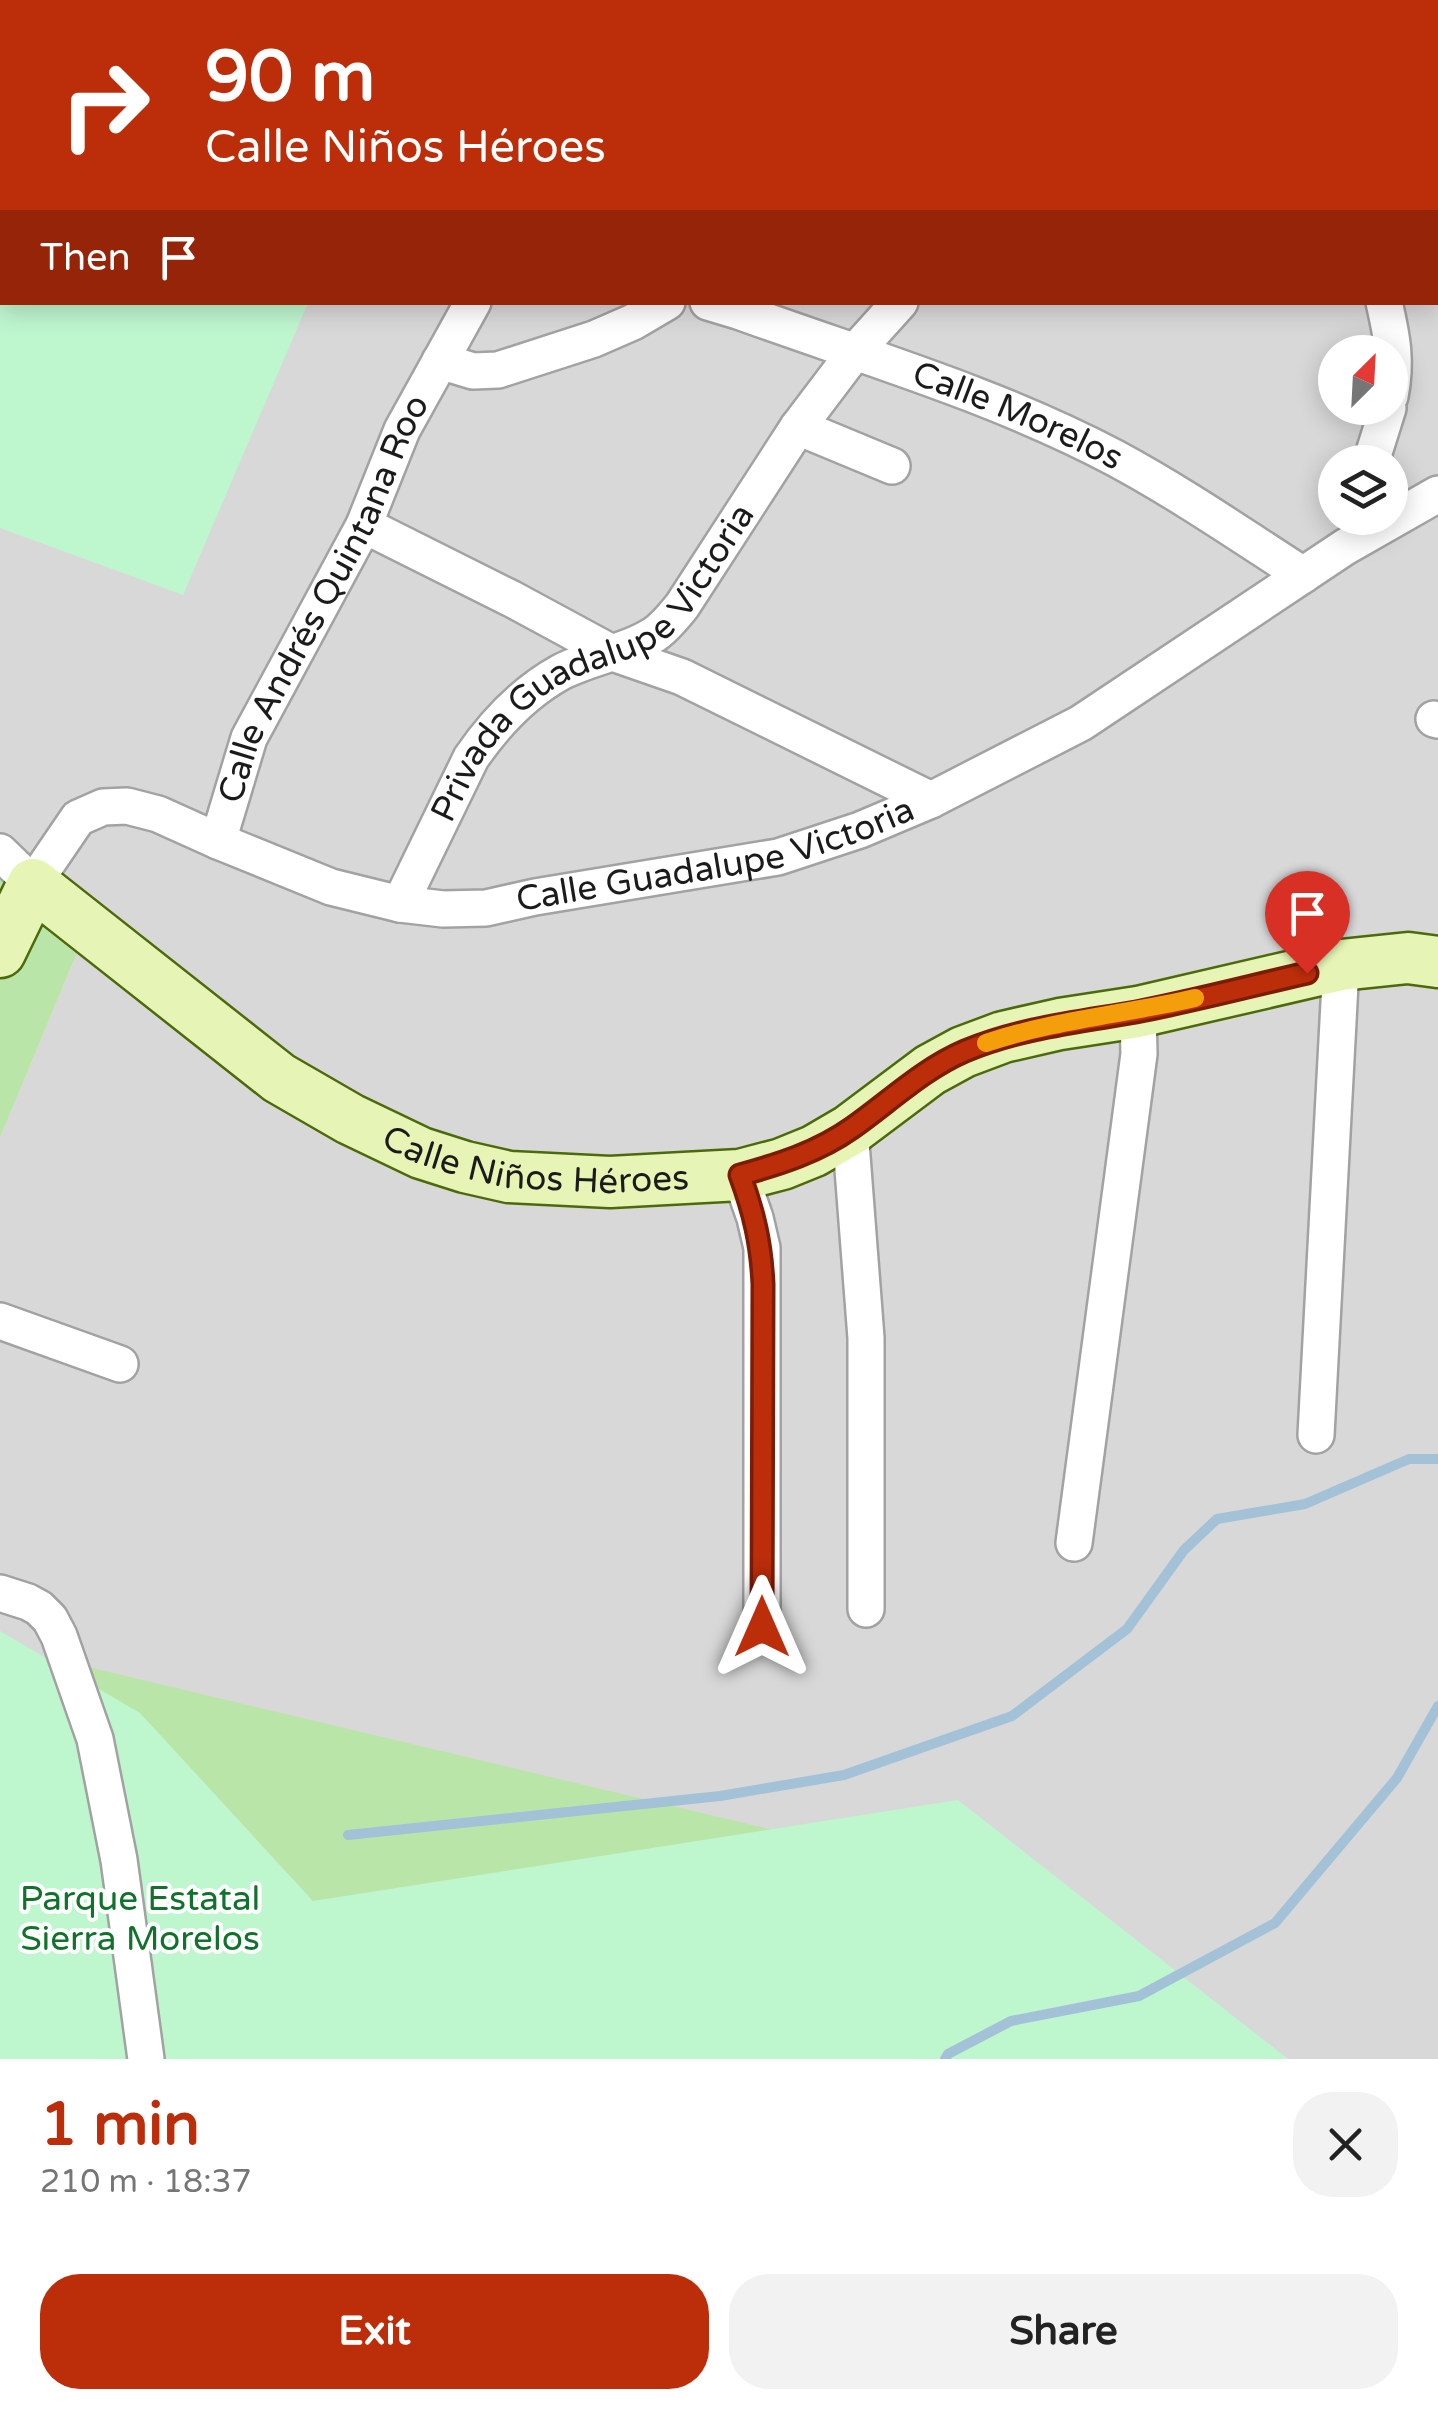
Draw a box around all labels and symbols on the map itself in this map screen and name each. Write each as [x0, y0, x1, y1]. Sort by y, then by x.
north arrow [1318, 335, 1408, 425]
street label: Calle Morelos [907, 353, 1130, 479]
street label: Calle Andrés Quintana Roo [210, 387, 438, 808]
street label: Privada Guadalupe Victoria [422, 496, 764, 829]
street label: Calle Guadalupe Victoria [512, 788, 921, 922]
pin [1265, 871, 1350, 974]
street label: Calle Niños Héroes [375, 1117, 690, 1203]
position arrow [710, 1575, 814, 1679]
park label: Parque Estatal Sierra Morelos [20, 1878, 260, 1960]

